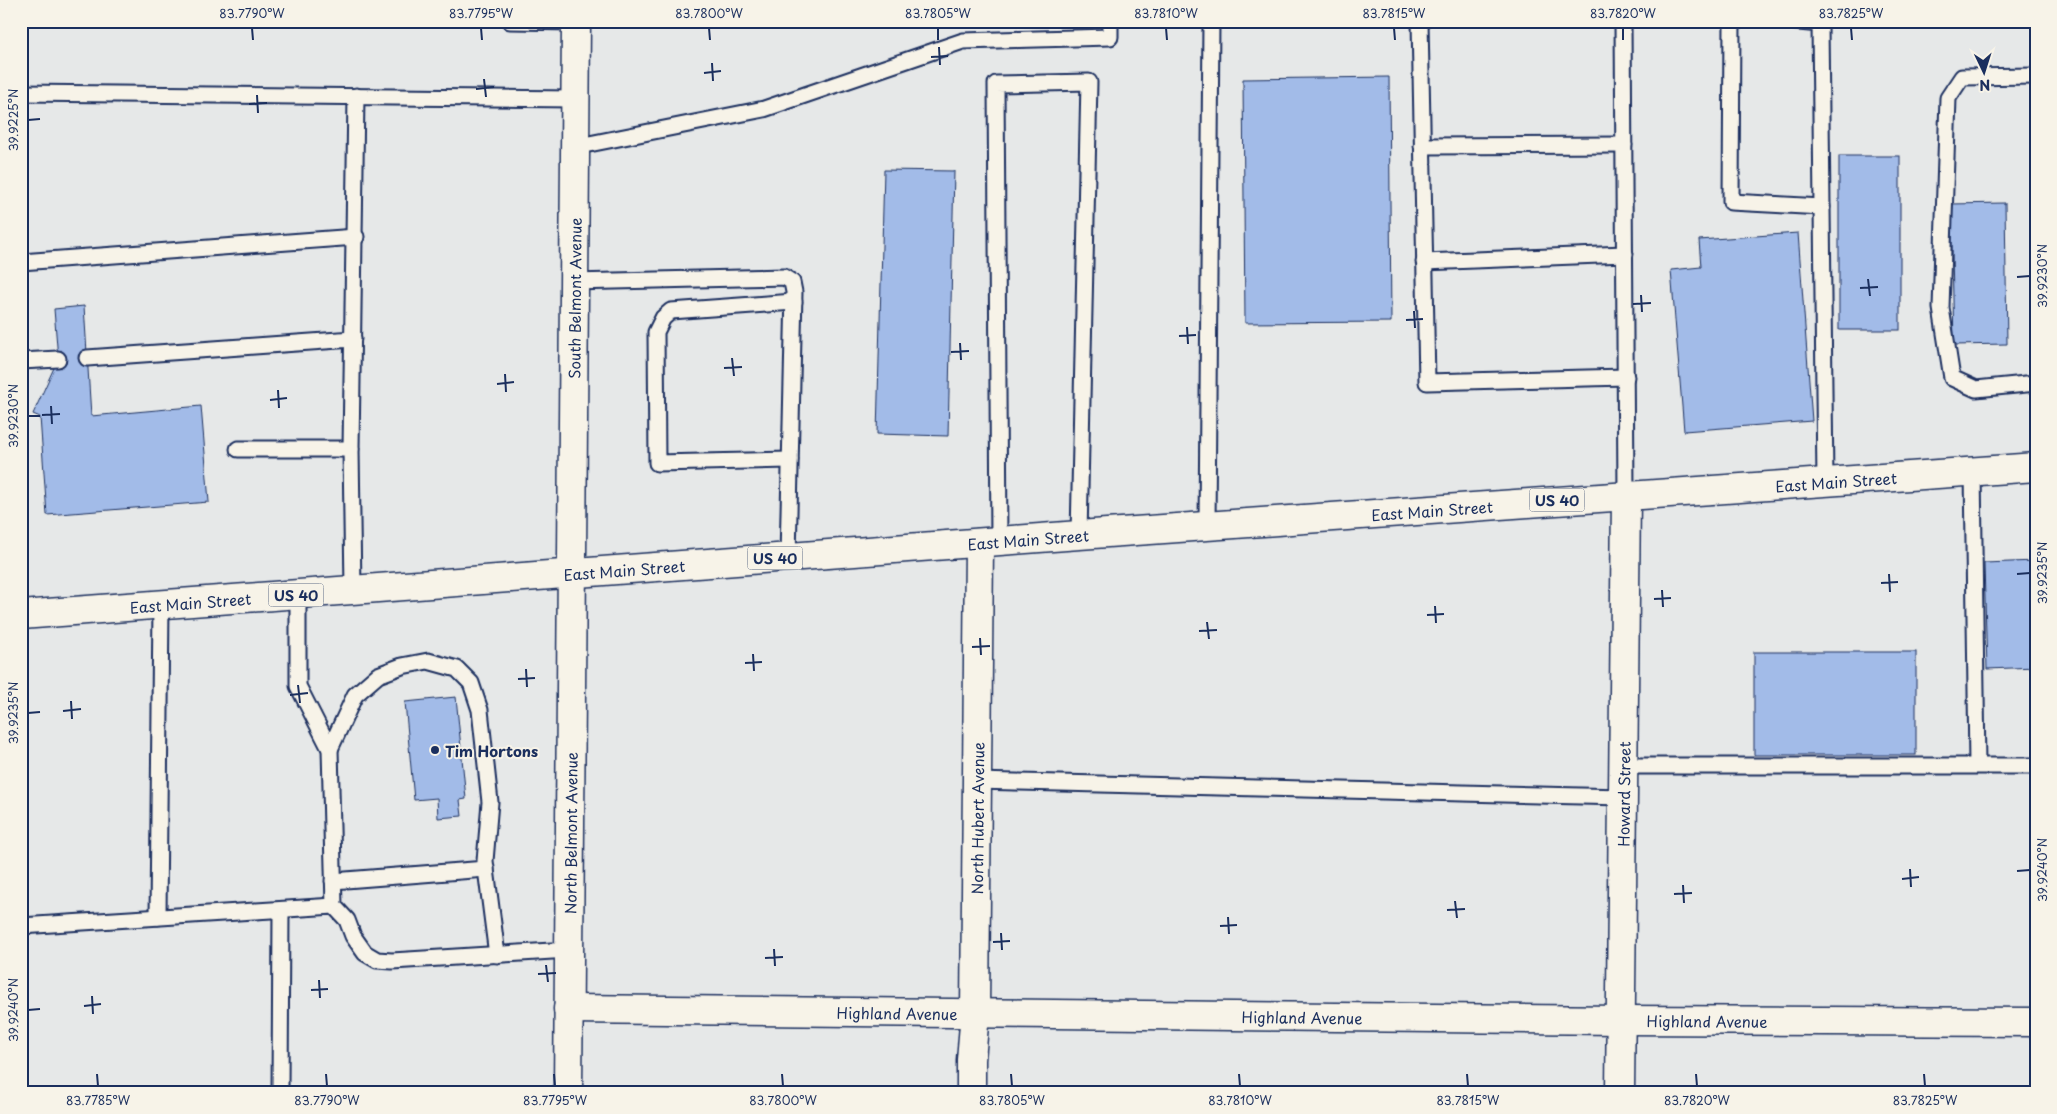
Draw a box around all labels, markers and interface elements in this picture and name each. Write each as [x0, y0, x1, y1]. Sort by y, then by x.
text: 83.7790°W [219, 4, 285, 22]
text: 83.7795°W [449, 4, 514, 22]
text: 83.7800°W [675, 4, 743, 22]
text: 83.7805°W [905, 4, 972, 22]
text: 83.7810°W [1134, 4, 1198, 22]
text: 83.7815°W [1363, 4, 1426, 22]
text: 83.7820°W [1590, 4, 1657, 22]
text: 83.7825°W [1819, 4, 1884, 22]
north arrow [1960, 48, 2010, 98]
text: N [1979, 75, 1991, 96]
text: 39.9225°N [4, 89, 22, 151]
street label: South Belmont Avenue [562, 217, 586, 379]
text: 39.9230°N [2033, 244, 2051, 308]
text: 39.9230°N [4, 384, 22, 448]
street label: East Main Street [1775, 465, 1898, 497]
road number: US 40 [1530, 488, 1584, 512]
street label: East Main Street [1371, 494, 1494, 526]
street label: East Main Street [967, 523, 1090, 555]
text: 39.9235°N [2033, 542, 2051, 604]
road number: US 40 [748, 546, 802, 570]
street label: East Main Street [563, 553, 686, 585]
road number: US 40 [268, 584, 324, 606]
street label: East Main Street [129, 586, 252, 618]
text: 39.9235°N [4, 682, 22, 744]
place label: Tim Hortons [445, 739, 538, 762]
street label: Howard Street [1611, 741, 1635, 847]
street label: North Hubert Avenue [965, 742, 989, 894]
marker: Tim Hortons [429, 744, 441, 756]
street label: North Belmont Avenue [558, 752, 582, 914]
text: 39.9240°N [2033, 838, 2051, 902]
text: 39.9240°N [4, 978, 22, 1042]
street label: Highland Avenue [836, 1000, 958, 1025]
street label: Highland Avenue [1241, 1005, 1363, 1029]
street label: Highland Avenue [1646, 1009, 1767, 1032]
text: 83.7785°W [66, 1091, 131, 1109]
text: 83.7790°W [294, 1091, 360, 1109]
text: 83.7795°W [523, 1091, 588, 1109]
text: 83.7800°W [749, 1091, 817, 1109]
text: 83.7805°W [979, 1091, 1046, 1109]
text: 83.7810°W [1208, 1091, 1272, 1109]
text: 83.7815°W [1437, 1091, 1500, 1109]
text: 83.7820°W [1664, 1091, 1731, 1109]
text: 83.7825°W [1893, 1091, 1958, 1109]

